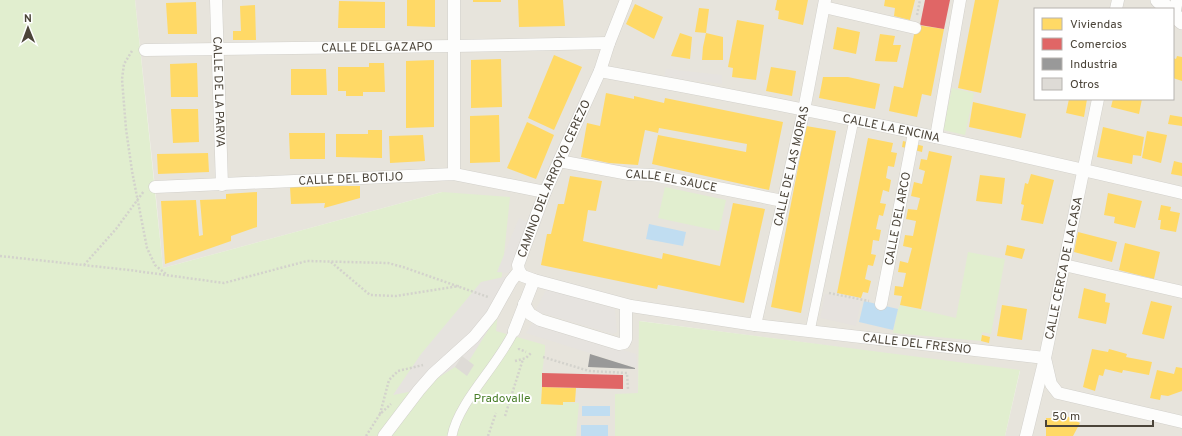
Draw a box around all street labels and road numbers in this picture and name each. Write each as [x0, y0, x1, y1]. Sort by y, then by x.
street label: CALLE DE LA PARVA [208, 36, 228, 148]
street label: CALLE DEL GAZAPO [321, 39, 433, 57]
street label: CAMINO DEL ARROYO CEREZO [514, 97, 595, 260]
street label: CALLE DE LAS MORAS [771, 105, 814, 228]
street label: CALLE LA ENCINA [841, 111, 942, 147]
street label: CALLE EL SAUCE [625, 167, 718, 197]
street label: CALLE DEL BOTIJO [298, 169, 404, 190]
street label: CALLE DEL ARCO [882, 171, 915, 267]
street label: CALLE CERCA DE LA CASA [1042, 195, 1087, 341]
street label: CALLE DEL FRESNO [861, 330, 972, 359]

